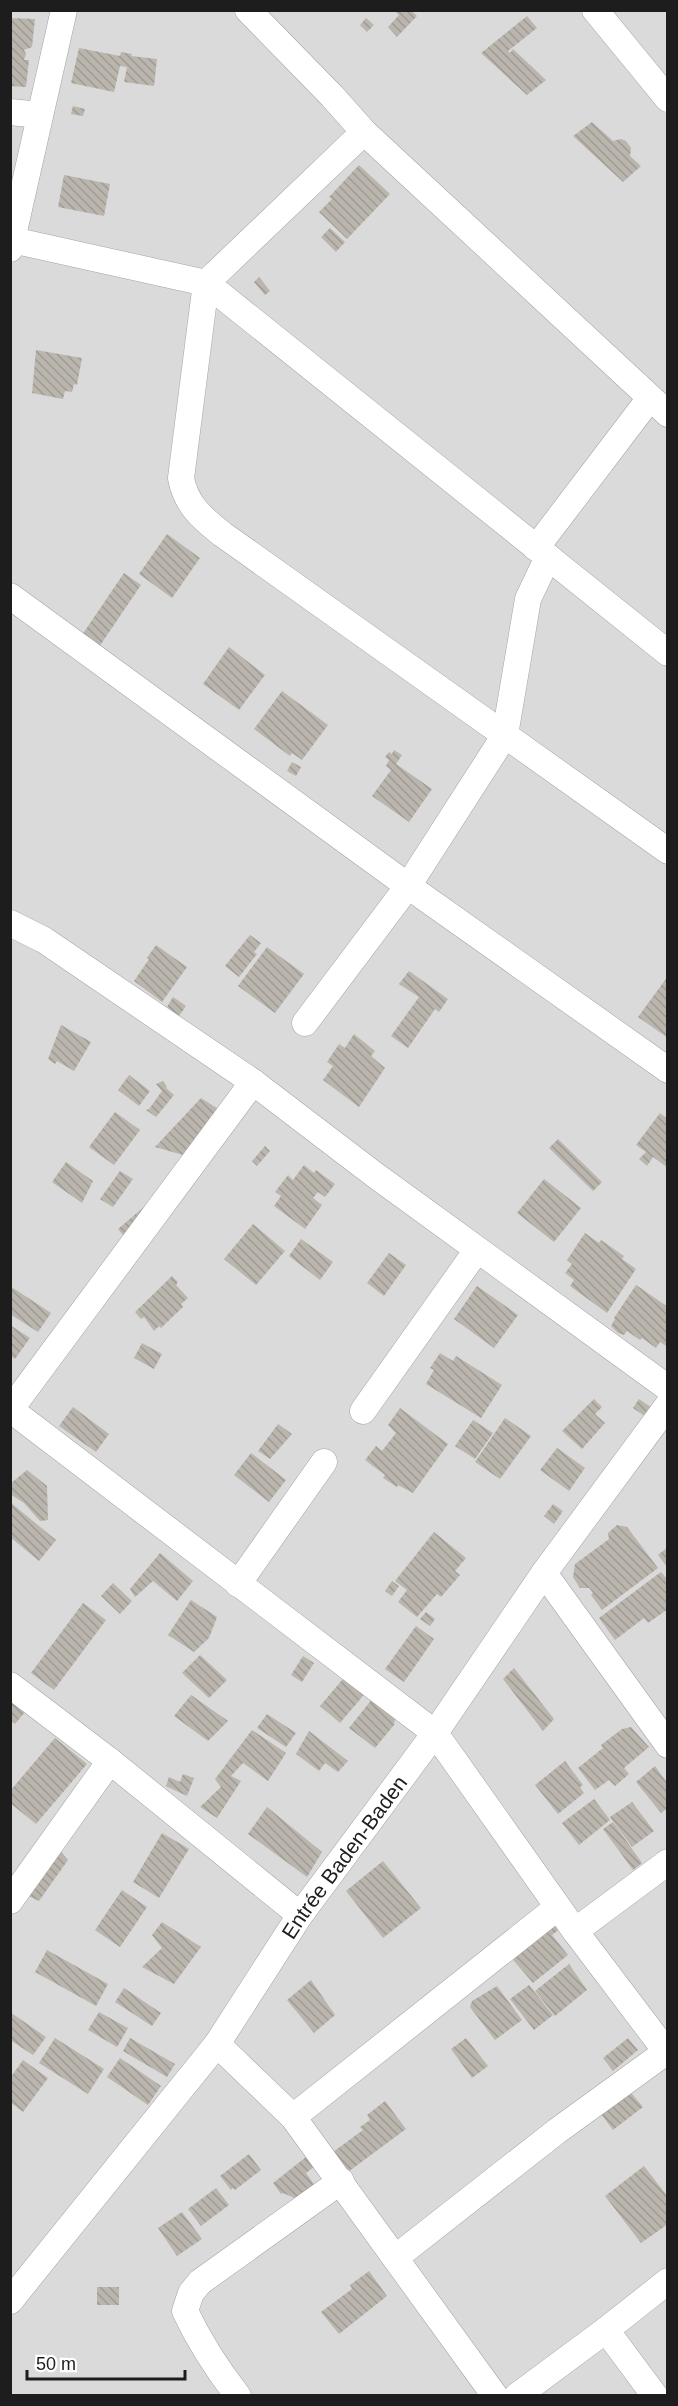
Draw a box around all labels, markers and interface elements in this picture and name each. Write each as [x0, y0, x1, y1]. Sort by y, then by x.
street label: Entrée Baden-Baden [277, 1771, 411, 1943]
scale bar [27, 2343, 184, 2381]
text: 50 m [36, 2354, 76, 2374]

